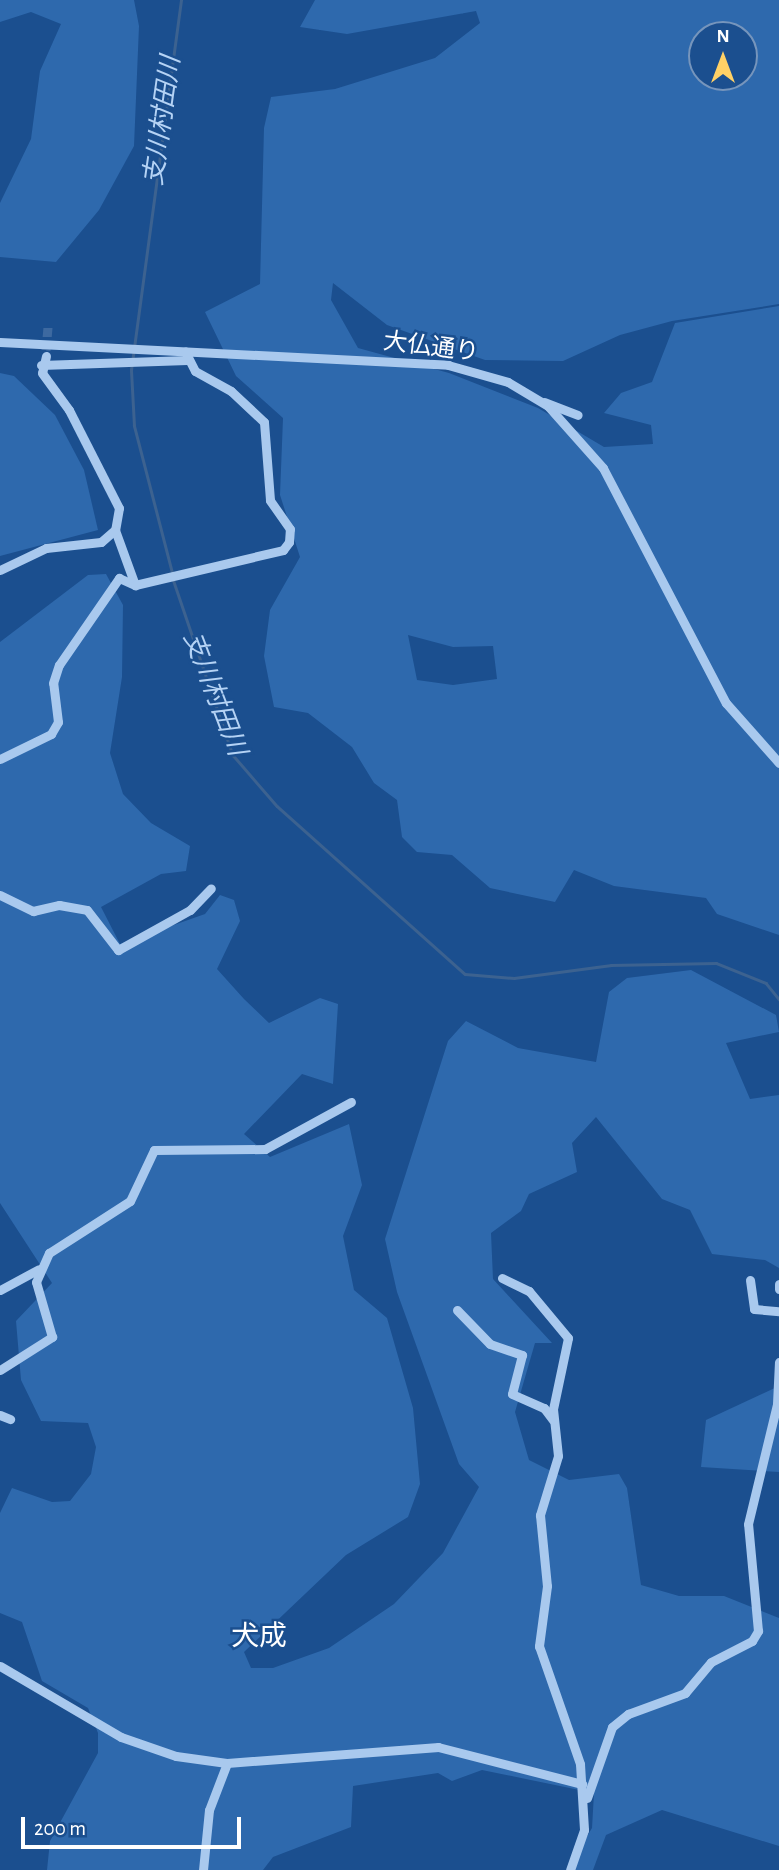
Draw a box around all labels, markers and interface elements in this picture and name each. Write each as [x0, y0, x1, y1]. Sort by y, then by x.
north arrow [688, 21, 758, 91]
text: N [716, 27, 730, 46]
water label: 支川村田川 [139, 54, 187, 188]
street label: 大仏通り [382, 328, 480, 368]
water label: 支川村田川 [176, 628, 252, 760]
district label: 犬成 [231, 1620, 287, 1654]
scale bar [24, 1804, 245, 1848]
text: 200 m [34, 1818, 86, 1839]

